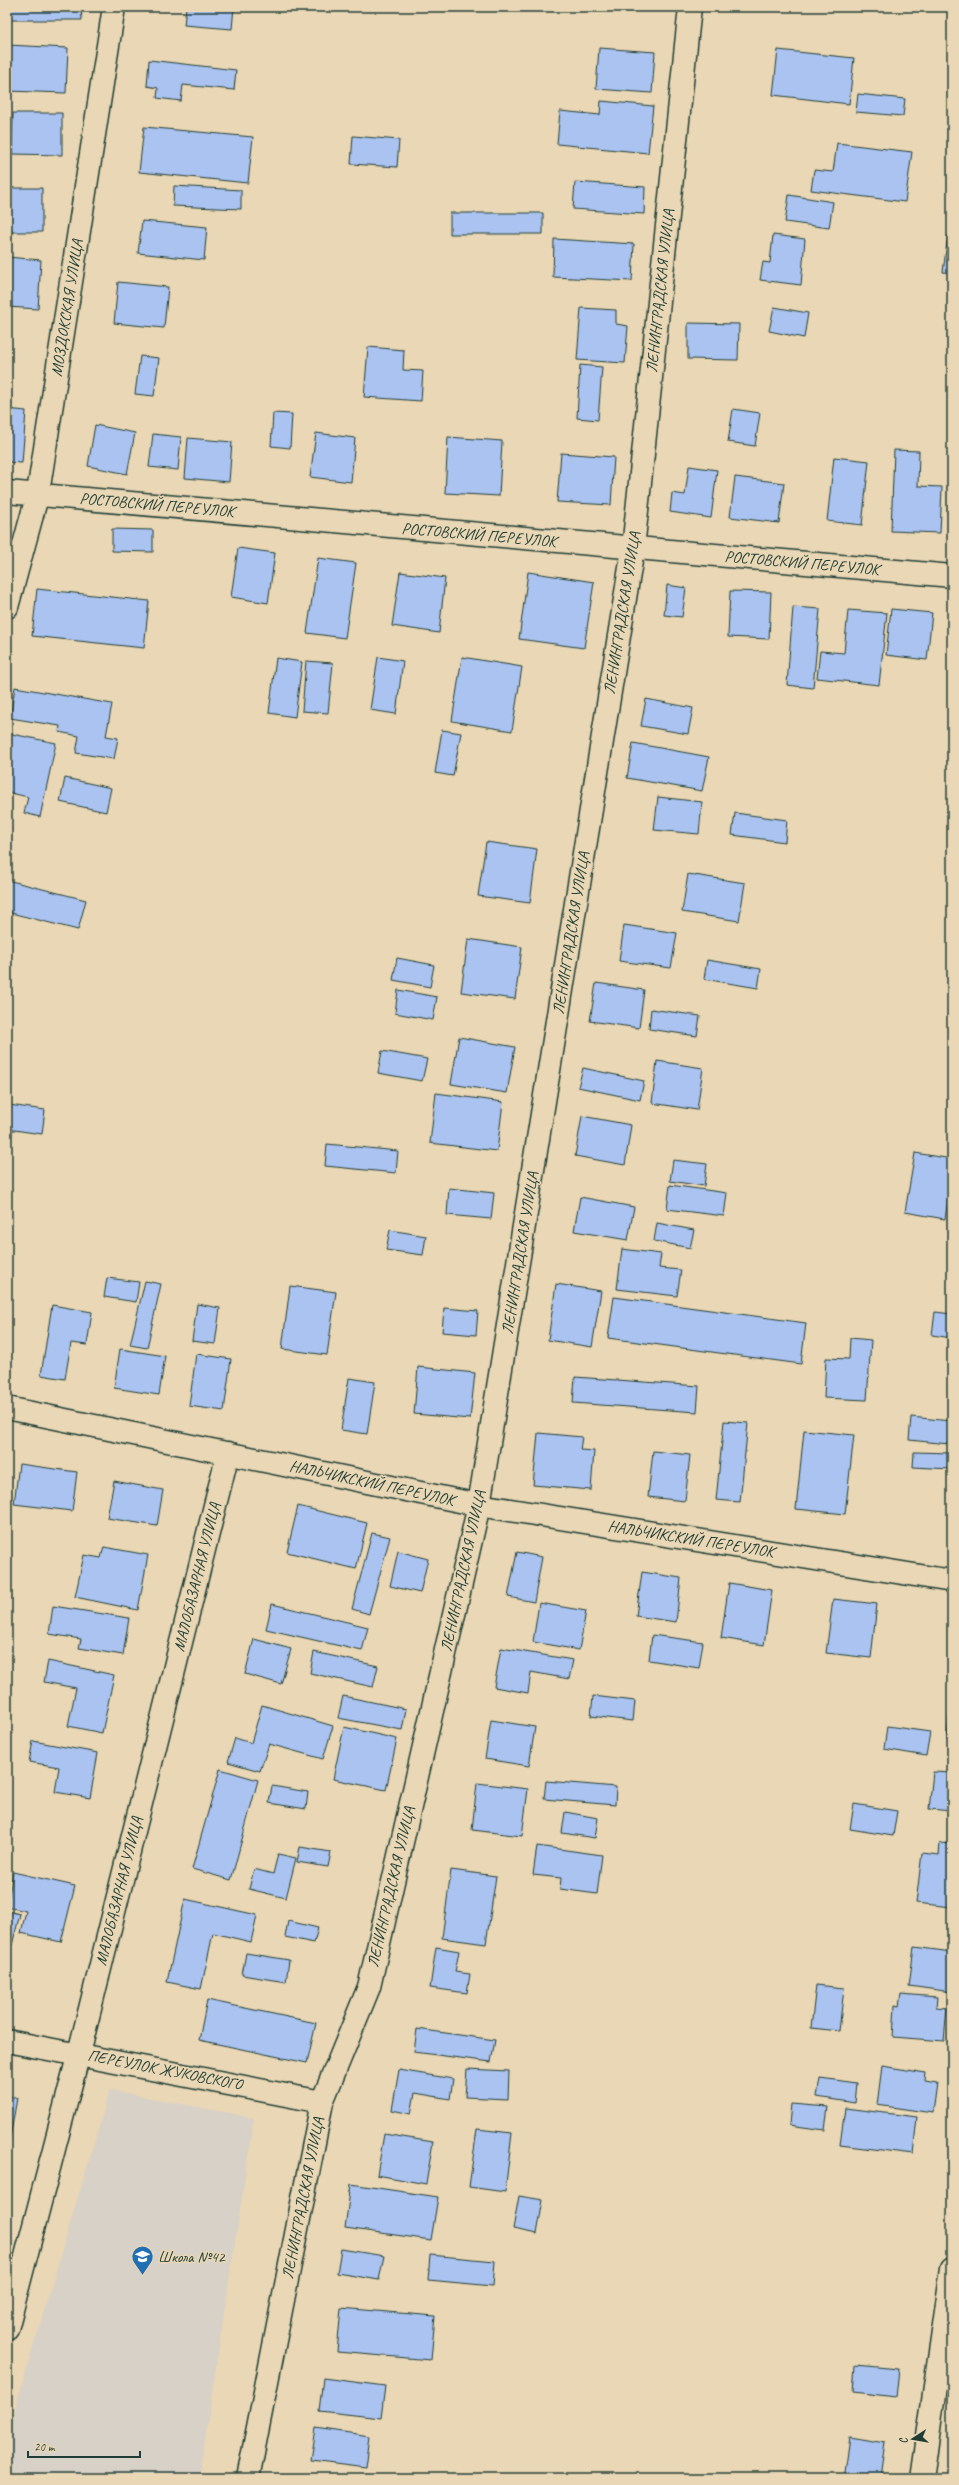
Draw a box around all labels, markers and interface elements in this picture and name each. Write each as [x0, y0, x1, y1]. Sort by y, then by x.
street label: ЛЕНИНГРАДСКАЯ УЛИЦА [641, 207, 679, 374]
street label: МОЗДОКСКАЯ УЛИЦА [46, 237, 88, 378]
street label: РОСТОВСКИЙ ПЕРЕУЛОК [79, 488, 238, 522]
street label: РОСТОВСКИЙ ПЕРЕУЛОК [401, 518, 560, 552]
street label: ЛЕНИНГРАДСКАЯ УЛИЦА [599, 530, 645, 696]
street label: РОСТОВСКИЙ ПЕРЕУЛОК [724, 546, 883, 580]
street label: ЛЕНИНГРАДСКАЯ УЛИЦА [548, 850, 594, 1016]
street label: ЛЕНИНГРАДСКАЯ УЛИЦА [497, 1170, 543, 1336]
street label: НАЛЬЧИКСКИЙ ПЕРЕУЛОК [288, 1456, 459, 1511]
street label: ЛЕНИНГРАДСКАЯ УЛИЦА [436, 1488, 490, 1653]
street label: МАЛОБАЗАРНАЯ УЛИЦА [169, 1500, 225, 1653]
street label: НАЛЬЧИКСКИЙ ПЕРЕУЛОК [607, 1516, 778, 1562]
street label: ЛЕНИНГРАДСКАЯ УЛИЦА [363, 1804, 419, 1969]
street label: МАЛОБАЗАРНАЯ УЛИЦА [91, 1814, 147, 1967]
street label: ПЕРЕУЛОК ЖУКОВСКОГО [86, 2045, 246, 2095]
street label: ЛЕНИНГРАДСКАЯ УЛИЦА [278, 2115, 329, 2280]
school or university icon: Школа №42 [129, 2244, 155, 2277]
place label: Школа №42 [158, 2247, 227, 2267]
north arrow [893, 2419, 933, 2459]
scale bar [28, 2433, 140, 2459]
text: С [895, 2435, 911, 2445]
text: 20 m [34, 2439, 56, 2455]

